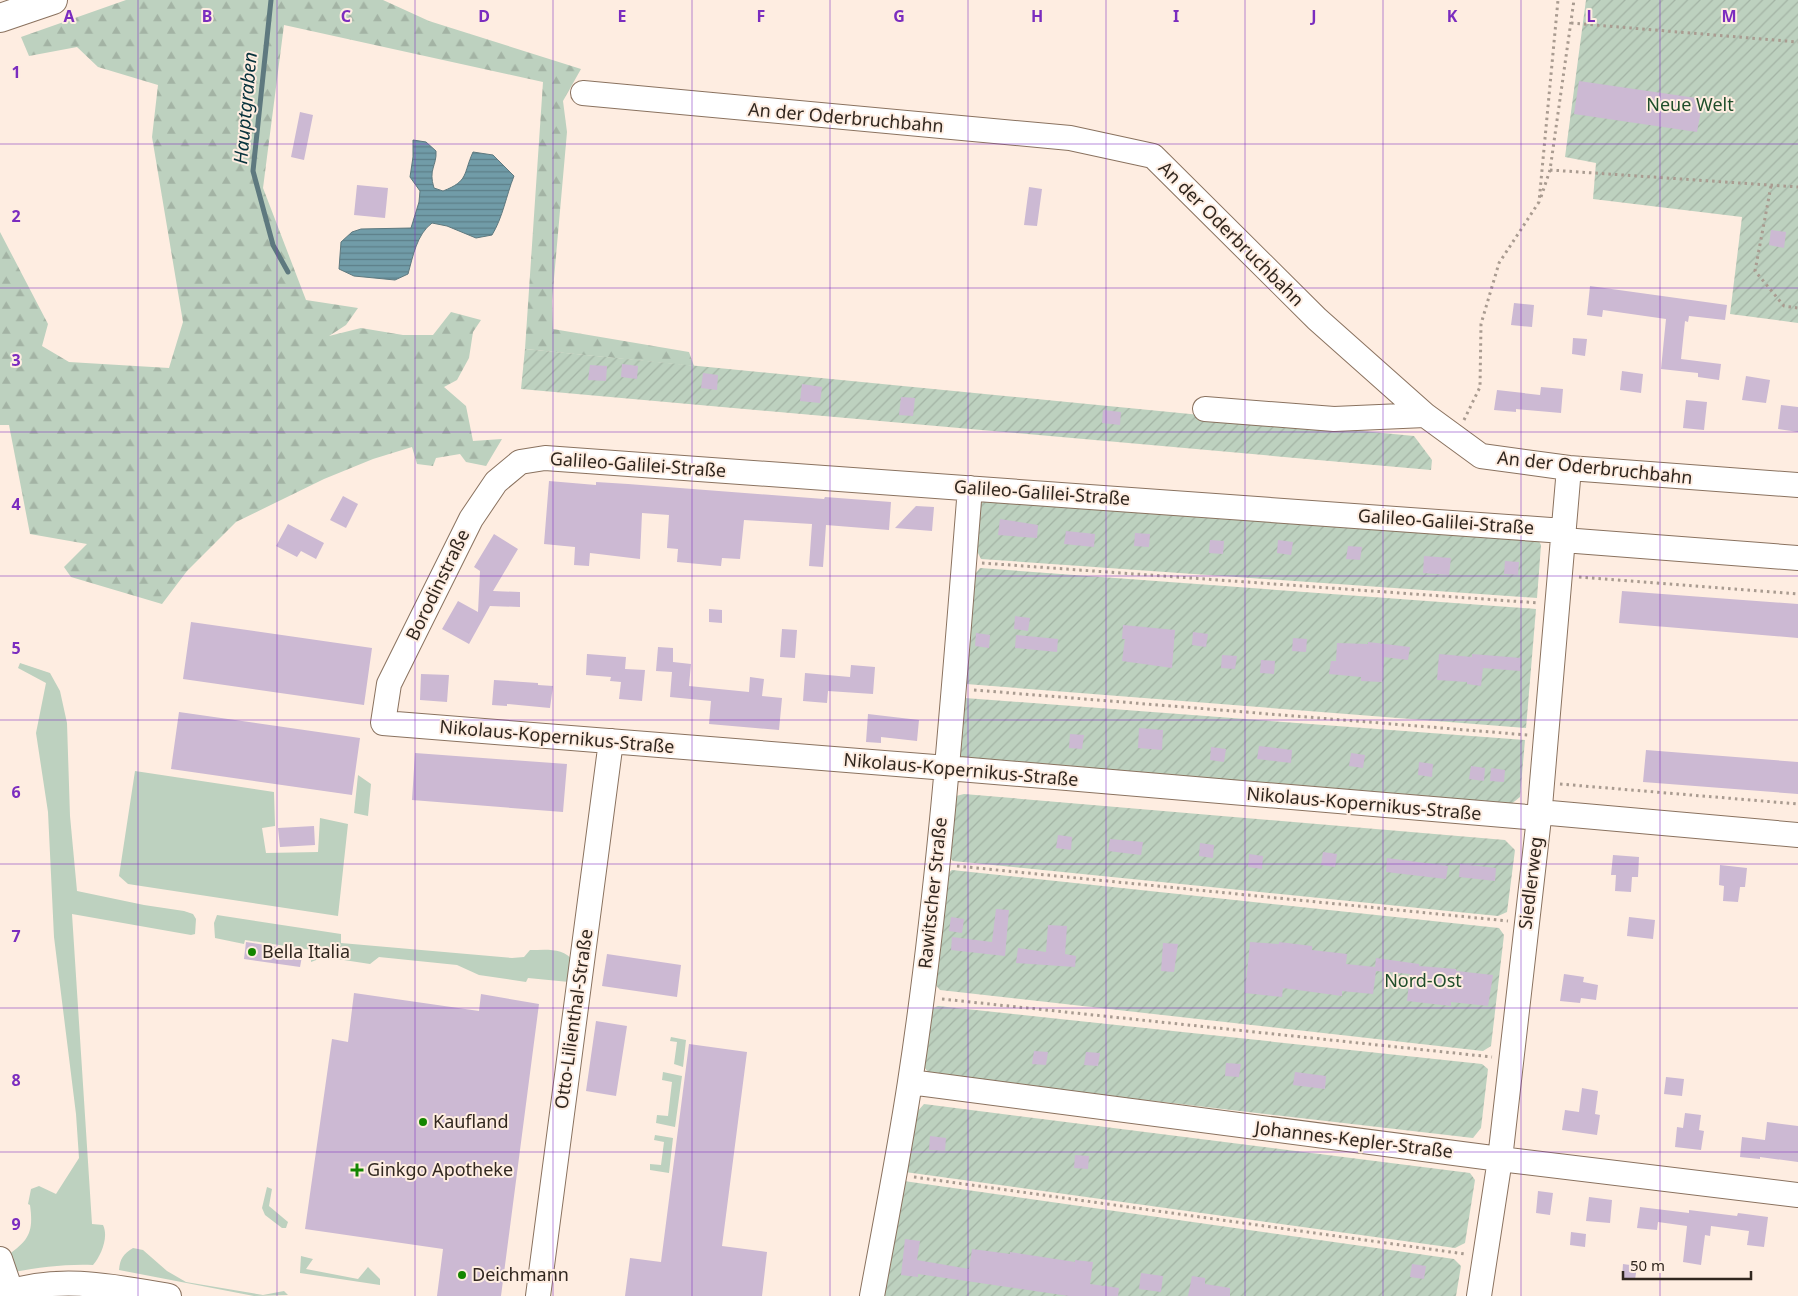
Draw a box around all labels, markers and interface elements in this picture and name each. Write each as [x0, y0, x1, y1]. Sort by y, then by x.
text: A [63, 5, 75, 27]
text: B [202, 5, 212, 27]
text: C [341, 5, 351, 27]
text: D [478, 5, 490, 27]
text: E [618, 5, 627, 27]
text: F [757, 5, 765, 27]
text: G [893, 5, 905, 27]
text: H [1031, 5, 1043, 27]
text: I [1173, 5, 1179, 27]
text: J [1309, 5, 1317, 27]
text: K [1447, 5, 1458, 27]
text: L [1587, 5, 1596, 27]
text: M [1721, 5, 1737, 27]
water label: Hauptgraben [227, 51, 263, 165]
text: 1 [11, 61, 21, 83]
park label: Neue Welt [1646, 92, 1734, 116]
street label: An der Oderbruchbahn [747, 97, 945, 138]
street label: An der Oderbruchbahn [1154, 155, 1310, 311]
text: 2 [11, 205, 21, 227]
text: 3 [11, 349, 21, 371]
street label: An der Oderbruchbahn [1496, 445, 1694, 489]
street label: Galileo-Galilei-Straße [549, 446, 727, 482]
street label: Galileo-Galilei-Straße [953, 474, 1131, 510]
text: 4 [11, 493, 21, 515]
street label: Galileo-Galilei-Straße [1357, 503, 1535, 539]
street label: Borodinstraße [400, 525, 474, 644]
text: 5 [11, 637, 21, 659]
street label: Nikolaus-Kopernikus-Straße [439, 714, 676, 758]
street label: Nikolaus-Kopernikus-Straße [843, 747, 1080, 791]
text: 6 [11, 781, 21, 803]
street label: Nikolaus-Kopernikus-Straße [1246, 781, 1483, 825]
street label: Rawitscher Straße [912, 816, 952, 970]
street label: Siedlerweg [1512, 835, 1548, 931]
text: 7 [11, 925, 21, 947]
street label: Otto-Lilienthal-Straße [548, 927, 598, 1110]
place label: Bella Italia [262, 939, 350, 963]
marker: Bella Italia [246, 946, 258, 958]
park label: Nord-Ost [1384, 968, 1462, 992]
text: 8 [11, 1069, 21, 1091]
place label: Kaufland [433, 1109, 509, 1133]
street label: Johannes-Kepler-Straße [1252, 1115, 1454, 1163]
marker: Kaufland [417, 1116, 429, 1128]
place label: Ginkgo Apotheke [367, 1157, 513, 1181]
marker: Ginkgo Apotheke [351, 1164, 363, 1176]
text: 9 [11, 1213, 21, 1235]
scale bar [1623, 1248, 1750, 1280]
text: 50 m [1630, 1255, 1665, 1275]
place label: Deichmann [472, 1262, 569, 1286]
marker: Deichmann [456, 1269, 468, 1281]

